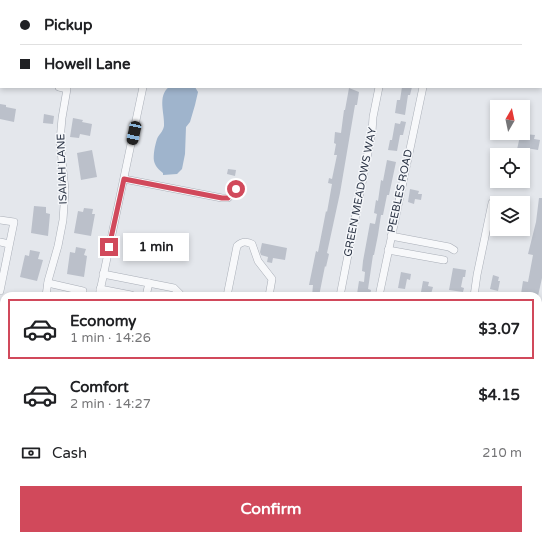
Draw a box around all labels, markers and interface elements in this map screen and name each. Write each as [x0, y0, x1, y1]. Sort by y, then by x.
text: Pickup [44, 16, 92, 34]
text: Howell Lane [44, 55, 130, 73]
north arrow [490, 100, 530, 140]
map controls [490, 100, 530, 236]
car [126, 120, 142, 146]
street label: GREEN MEADOWS WAY [341, 126, 379, 258]
street label: ISAIAH LANE [54, 133, 70, 205]
street label: PEEBLES ROAD [385, 148, 415, 234]
button: locate [490, 148, 530, 188]
route start [227, 180, 245, 198]
button: layers [490, 196, 530, 236]
callout: 1 min [123, 233, 189, 261]
route end [100, 238, 118, 256]
text: 1 min [139, 239, 173, 255]
icon: car [22, 311, 58, 347]
text: Economy [70, 312, 136, 330]
text: $3.07 [479, 320, 520, 338]
text: 1 min · 14:26 [70, 330, 151, 346]
icon: car [22, 377, 58, 413]
text: Comfort [70, 378, 129, 396]
text: $4.15 [479, 386, 520, 404]
text: 2 min · 14:27 [70, 396, 151, 412]
icon: cash [20, 442, 42, 464]
text: Cash [52, 444, 87, 462]
text: 210 m [482, 445, 522, 461]
button: Confirm [20, 486, 522, 532]

